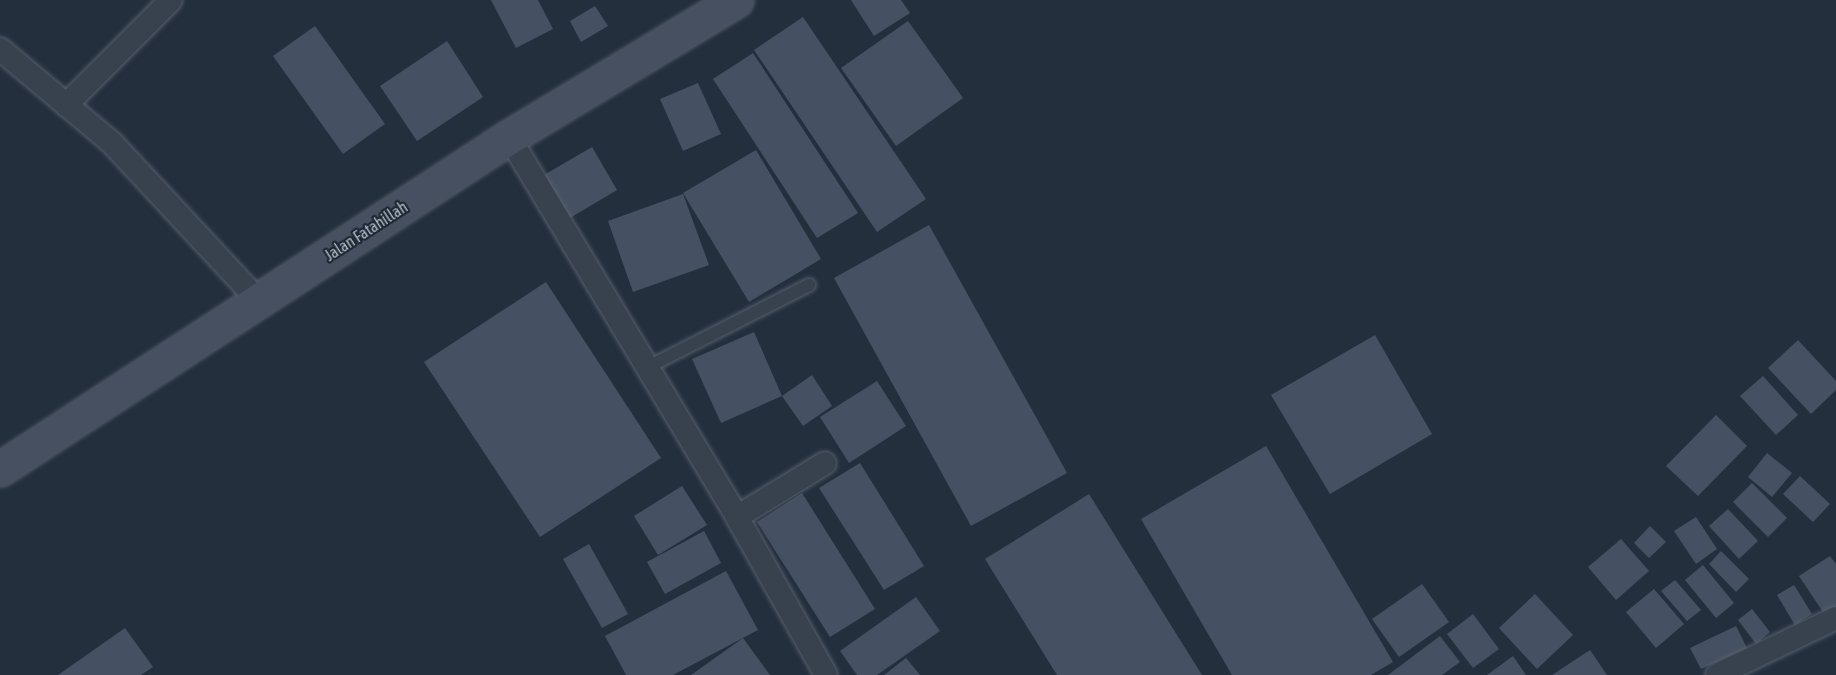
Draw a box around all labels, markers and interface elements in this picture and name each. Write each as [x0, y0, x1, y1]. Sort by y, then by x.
street label: Jalan Fatahillah [321, 197, 411, 265]

